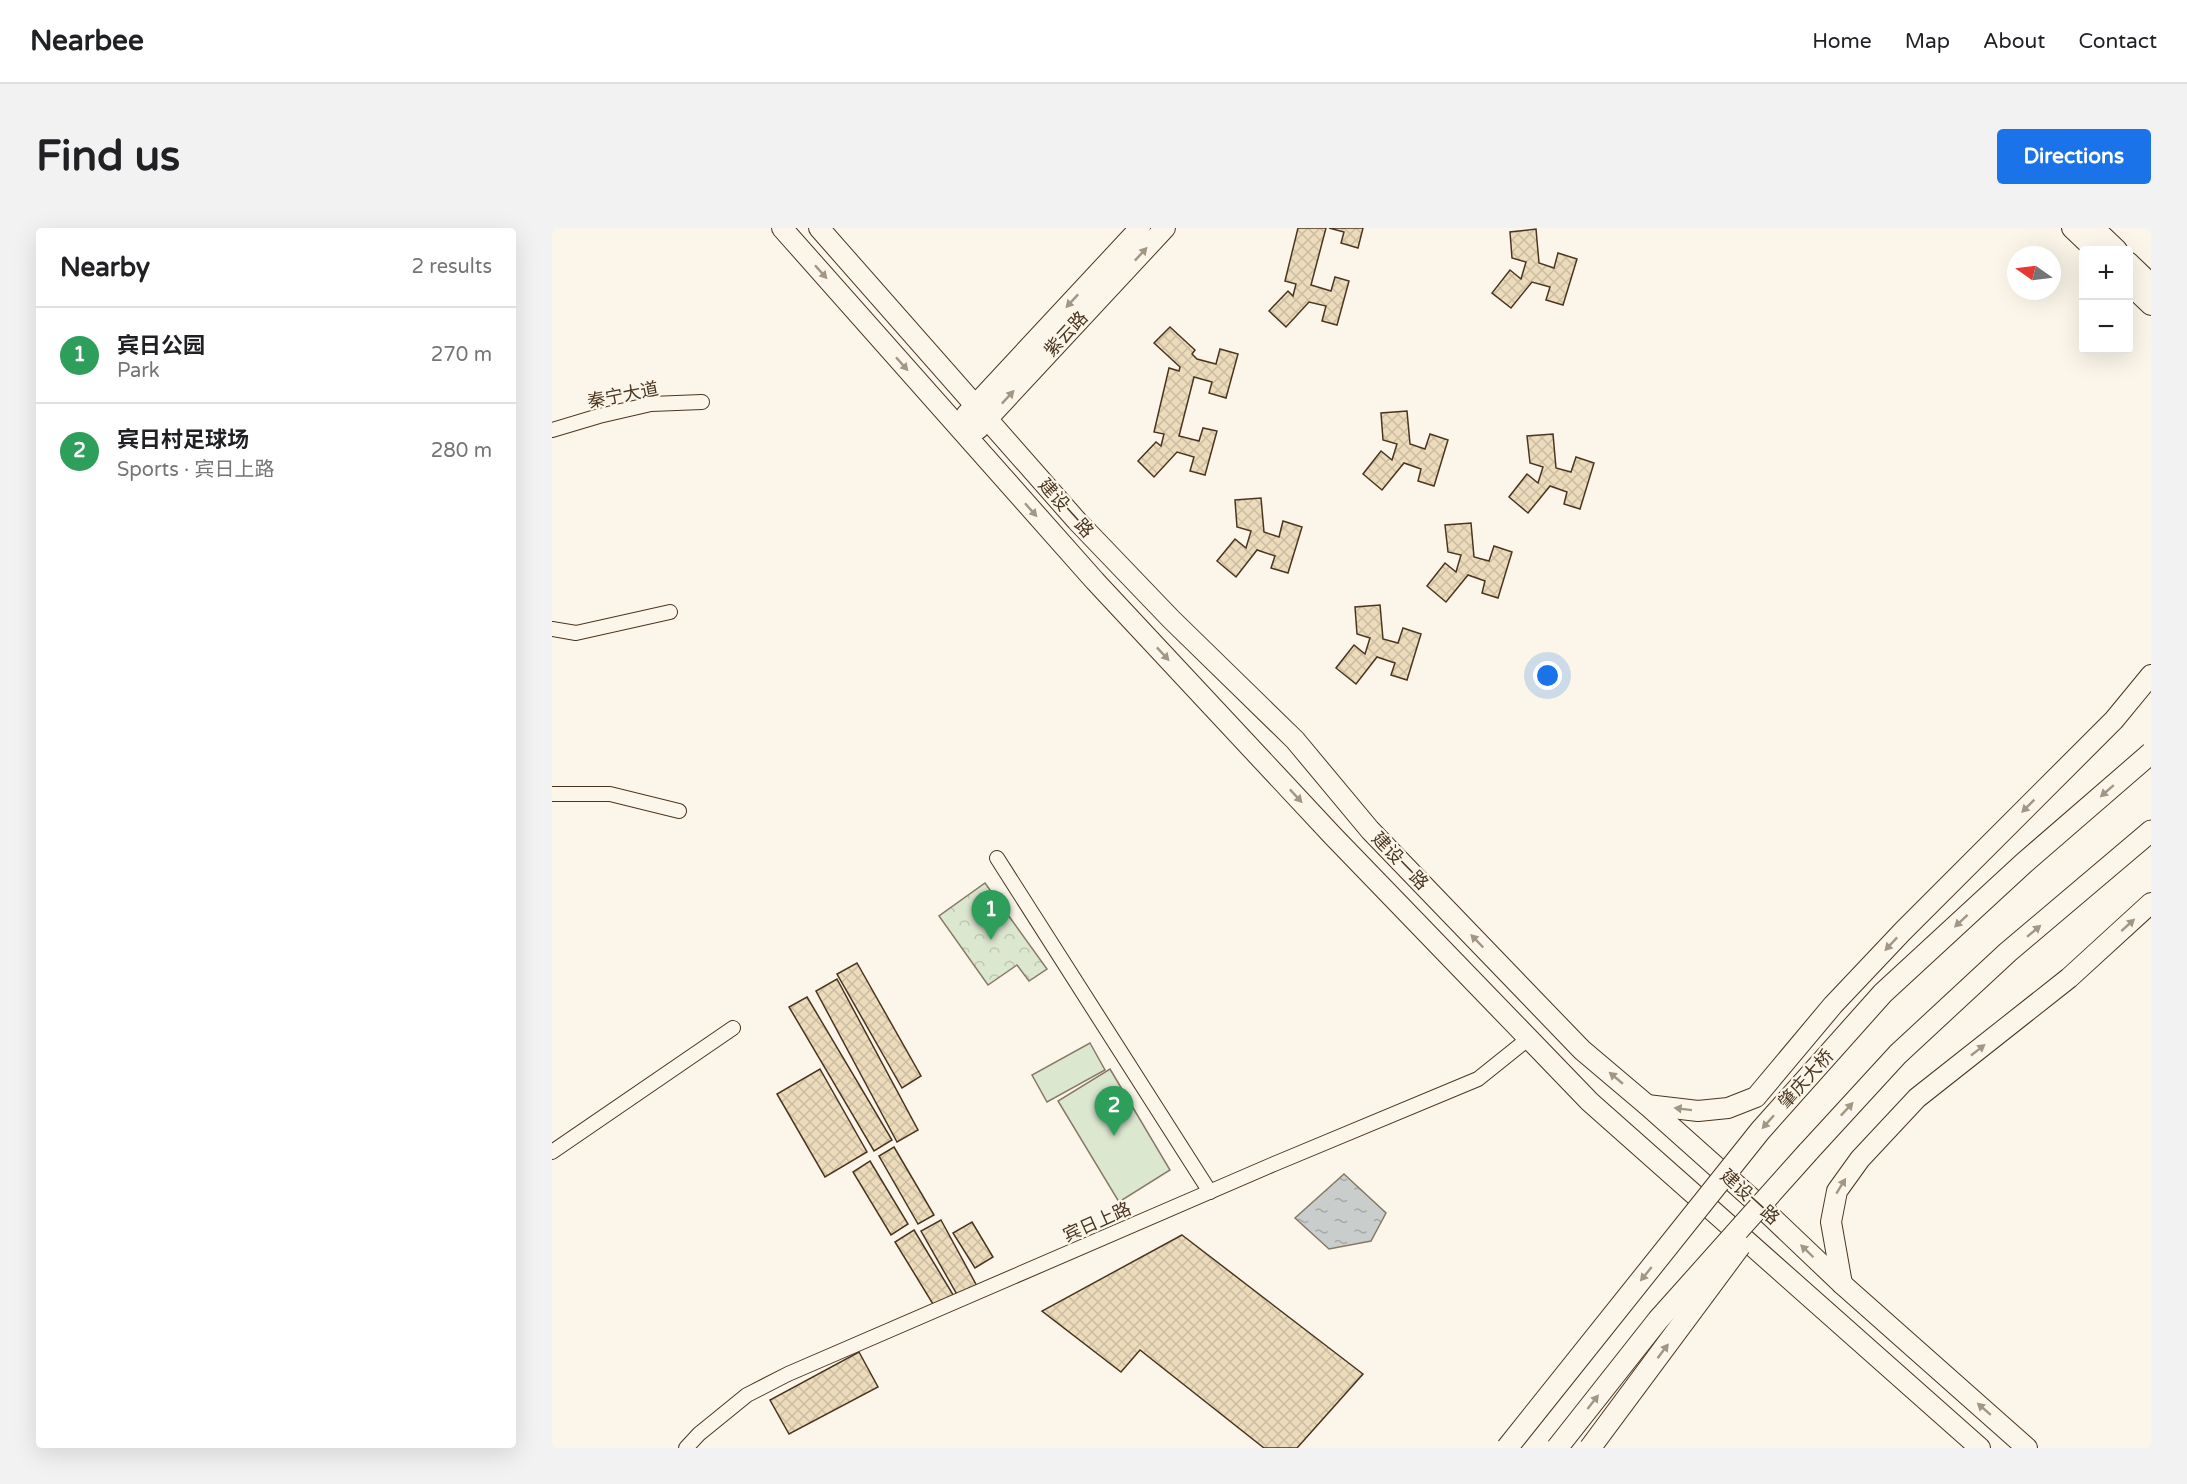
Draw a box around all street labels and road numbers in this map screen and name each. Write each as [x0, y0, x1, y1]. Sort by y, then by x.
street label: 紫云路 [1040, 307, 1092, 361]
street label: 秦宁大道 [586, 377, 660, 413]
street label: 建设一路 [1034, 474, 1098, 542]
street label: 建设一路 [1367, 827, 1433, 895]
street label: 肇庆大桥 [1774, 1045, 1838, 1113]
street label: 建设一路 [1716, 1165, 1784, 1229]
street label: 宾日上路 [1060, 1197, 1134, 1247]

